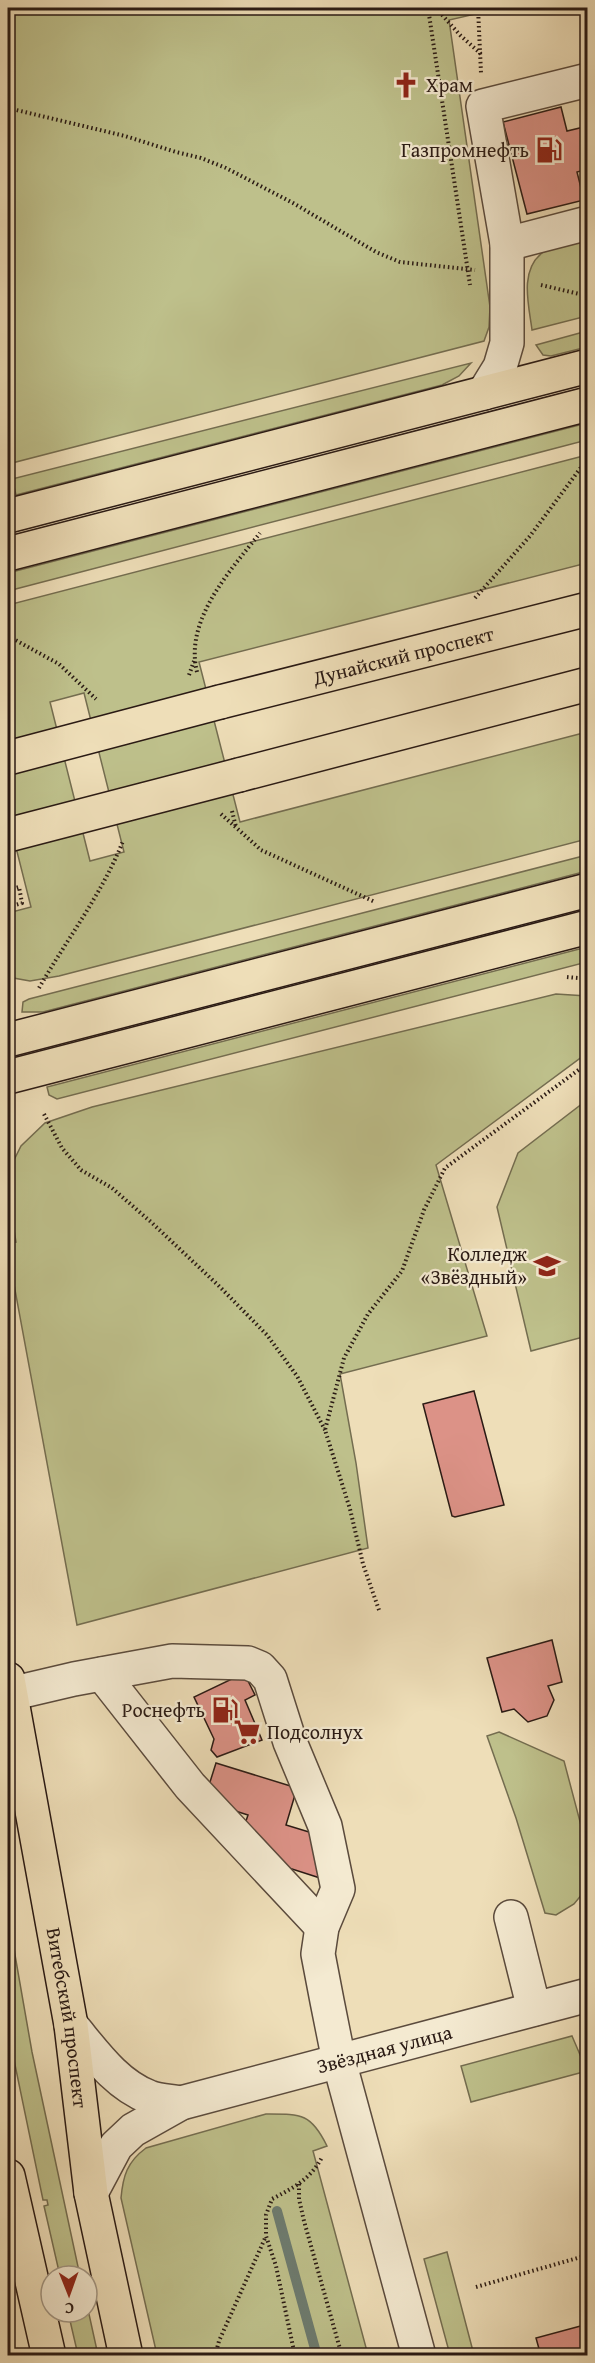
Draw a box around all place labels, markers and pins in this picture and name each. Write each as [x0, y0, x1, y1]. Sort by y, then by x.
church icon: Храм [391, 70, 421, 100]
place label: Храм [426, 70, 473, 99]
place label: Газпромнефть [401, 135, 529, 164]
fuel station icon: Газпромнефть [534, 135, 564, 165]
place label: Колледж «Звёздный» [421, 1239, 527, 1291]
school or university icon: Колледж «Звёздный» [532, 1251, 562, 1281]
place label: Роснефть [122, 1695, 205, 1724]
fuel station icon: Роснефть [210, 1695, 240, 1725]
supermarket icon: Подсолнух [232, 1717, 262, 1747]
place label: Подсолнух [267, 1717, 364, 1746]

